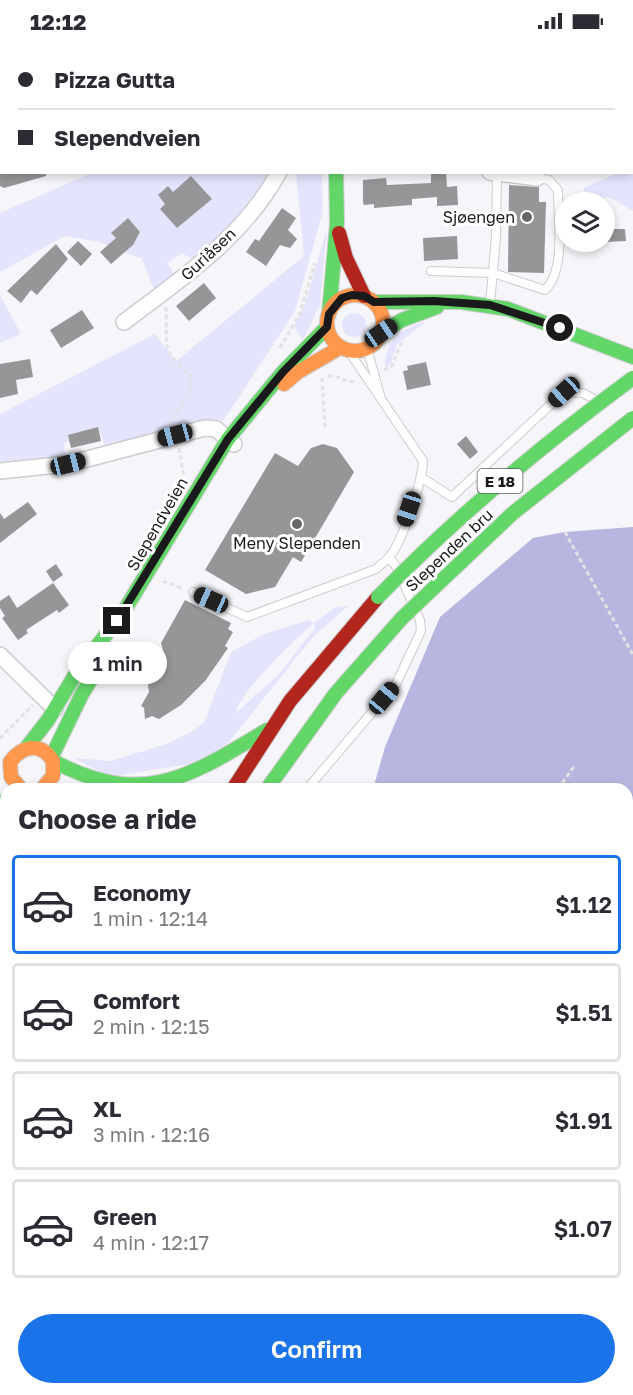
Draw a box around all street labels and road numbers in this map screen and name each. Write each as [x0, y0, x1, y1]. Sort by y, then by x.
street label: Guriåsen [176, 223, 240, 285]
road number: E 18 [478, 469, 522, 493]
street label: Slependveien [122, 474, 192, 574]
street label: Slependen bru [401, 504, 497, 596]

